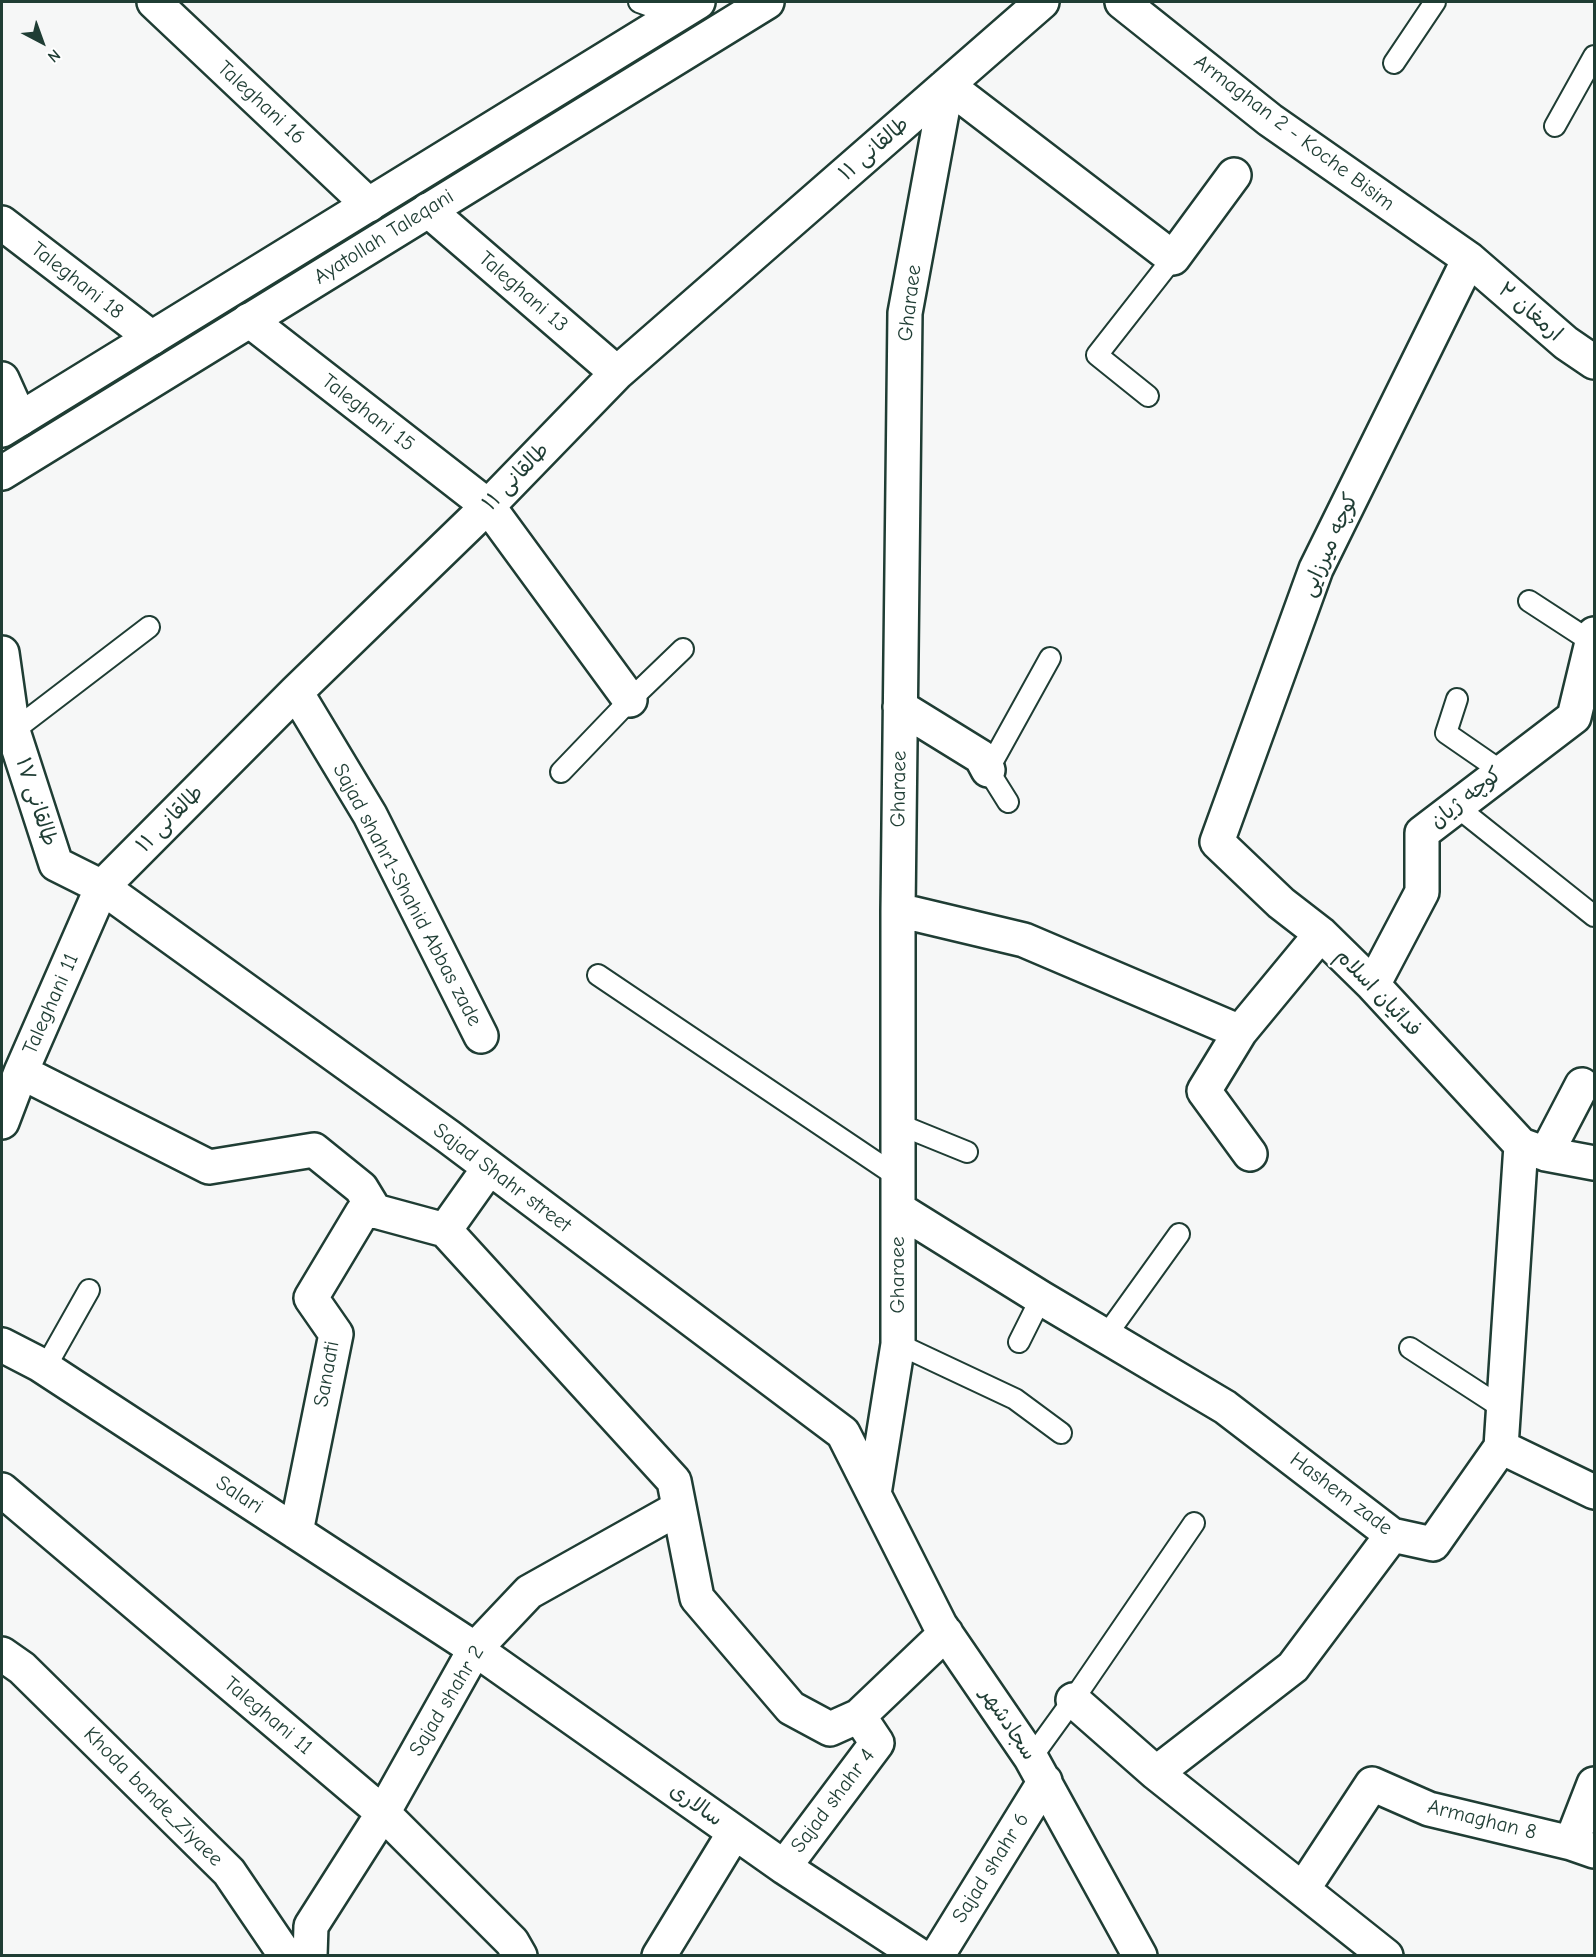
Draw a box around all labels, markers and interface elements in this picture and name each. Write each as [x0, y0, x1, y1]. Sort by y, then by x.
north arrow [12, 12, 72, 72]
text: N [44, 45, 64, 66]
street label: Armaghan 2 - Koche Bisim [1189, 49, 1399, 217]
street label: Taleghani 16 [212, 56, 310, 150]
street label: طالقانی ۱۱ [834, 112, 914, 186]
street label: Ayatollah Taleqani [309, 184, 459, 290]
street label: Taleghani 18 [26, 237, 128, 325]
street label: Taleghani 13 [473, 246, 573, 338]
street label: Gharaee [893, 263, 927, 343]
street label: ارمغان ۲ [1493, 277, 1567, 347]
street label: Taleghani 15 [316, 369, 420, 457]
street label: طالقانی ۱۱ [478, 438, 554, 516]
street label: کوچه میرزایی [1296, 489, 1364, 601]
street label: Gharaee [886, 750, 912, 828]
street label: طالقانی ۱۷ [10, 754, 62, 850]
street label: Sajad shahr1-Shahid Abbas zade [327, 759, 487, 1031]
street label: کوچه ژیان [1425, 762, 1507, 834]
street label: طالقانی ۱۱ [131, 780, 209, 858]
street label: فدائیان اسلام [1330, 944, 1426, 1042]
street label: Taleghani 11 [17, 949, 85, 1059]
street label: Sajad Shahr street [428, 1118, 576, 1238]
street label: Gharaee [885, 1237, 911, 1313]
street label: Sanaati [309, 1339, 345, 1409]
street label: Hashem zade [1285, 1447, 1397, 1541]
street label: Salari [211, 1471, 267, 1519]
street label: Sajad shahr 2 [404, 1641, 490, 1761]
street label: Taleghani 11 [218, 1672, 318, 1760]
street label: سجادشهر [974, 1683, 1042, 1765]
street label: Khoda bande_Ziyaee [78, 1722, 228, 1872]
street label: Sajad shahr 4 [786, 1744, 880, 1858]
street label: سالاری [665, 1778, 727, 1832]
street label: Armaghan 8 [1425, 1794, 1539, 1846]
street label: Sajad shahr 6 [947, 1808, 1035, 1928]

